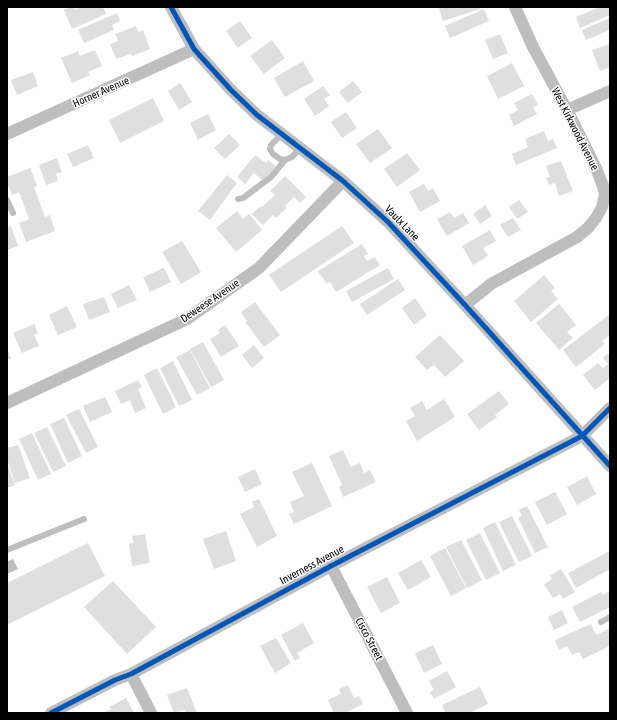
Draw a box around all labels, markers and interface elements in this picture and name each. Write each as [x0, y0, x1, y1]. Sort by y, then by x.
street label: Horner Avenue [71, 74, 131, 110]
street label: West Kirkwood Avenue [548, 85, 602, 173]
street label: Vaulx Lane [382, 203, 422, 243]
street label: Deweese Avenue [178, 276, 242, 326]
street label: Inverness Avenue [278, 543, 346, 587]
street label: Cisco Street [352, 615, 386, 663]

